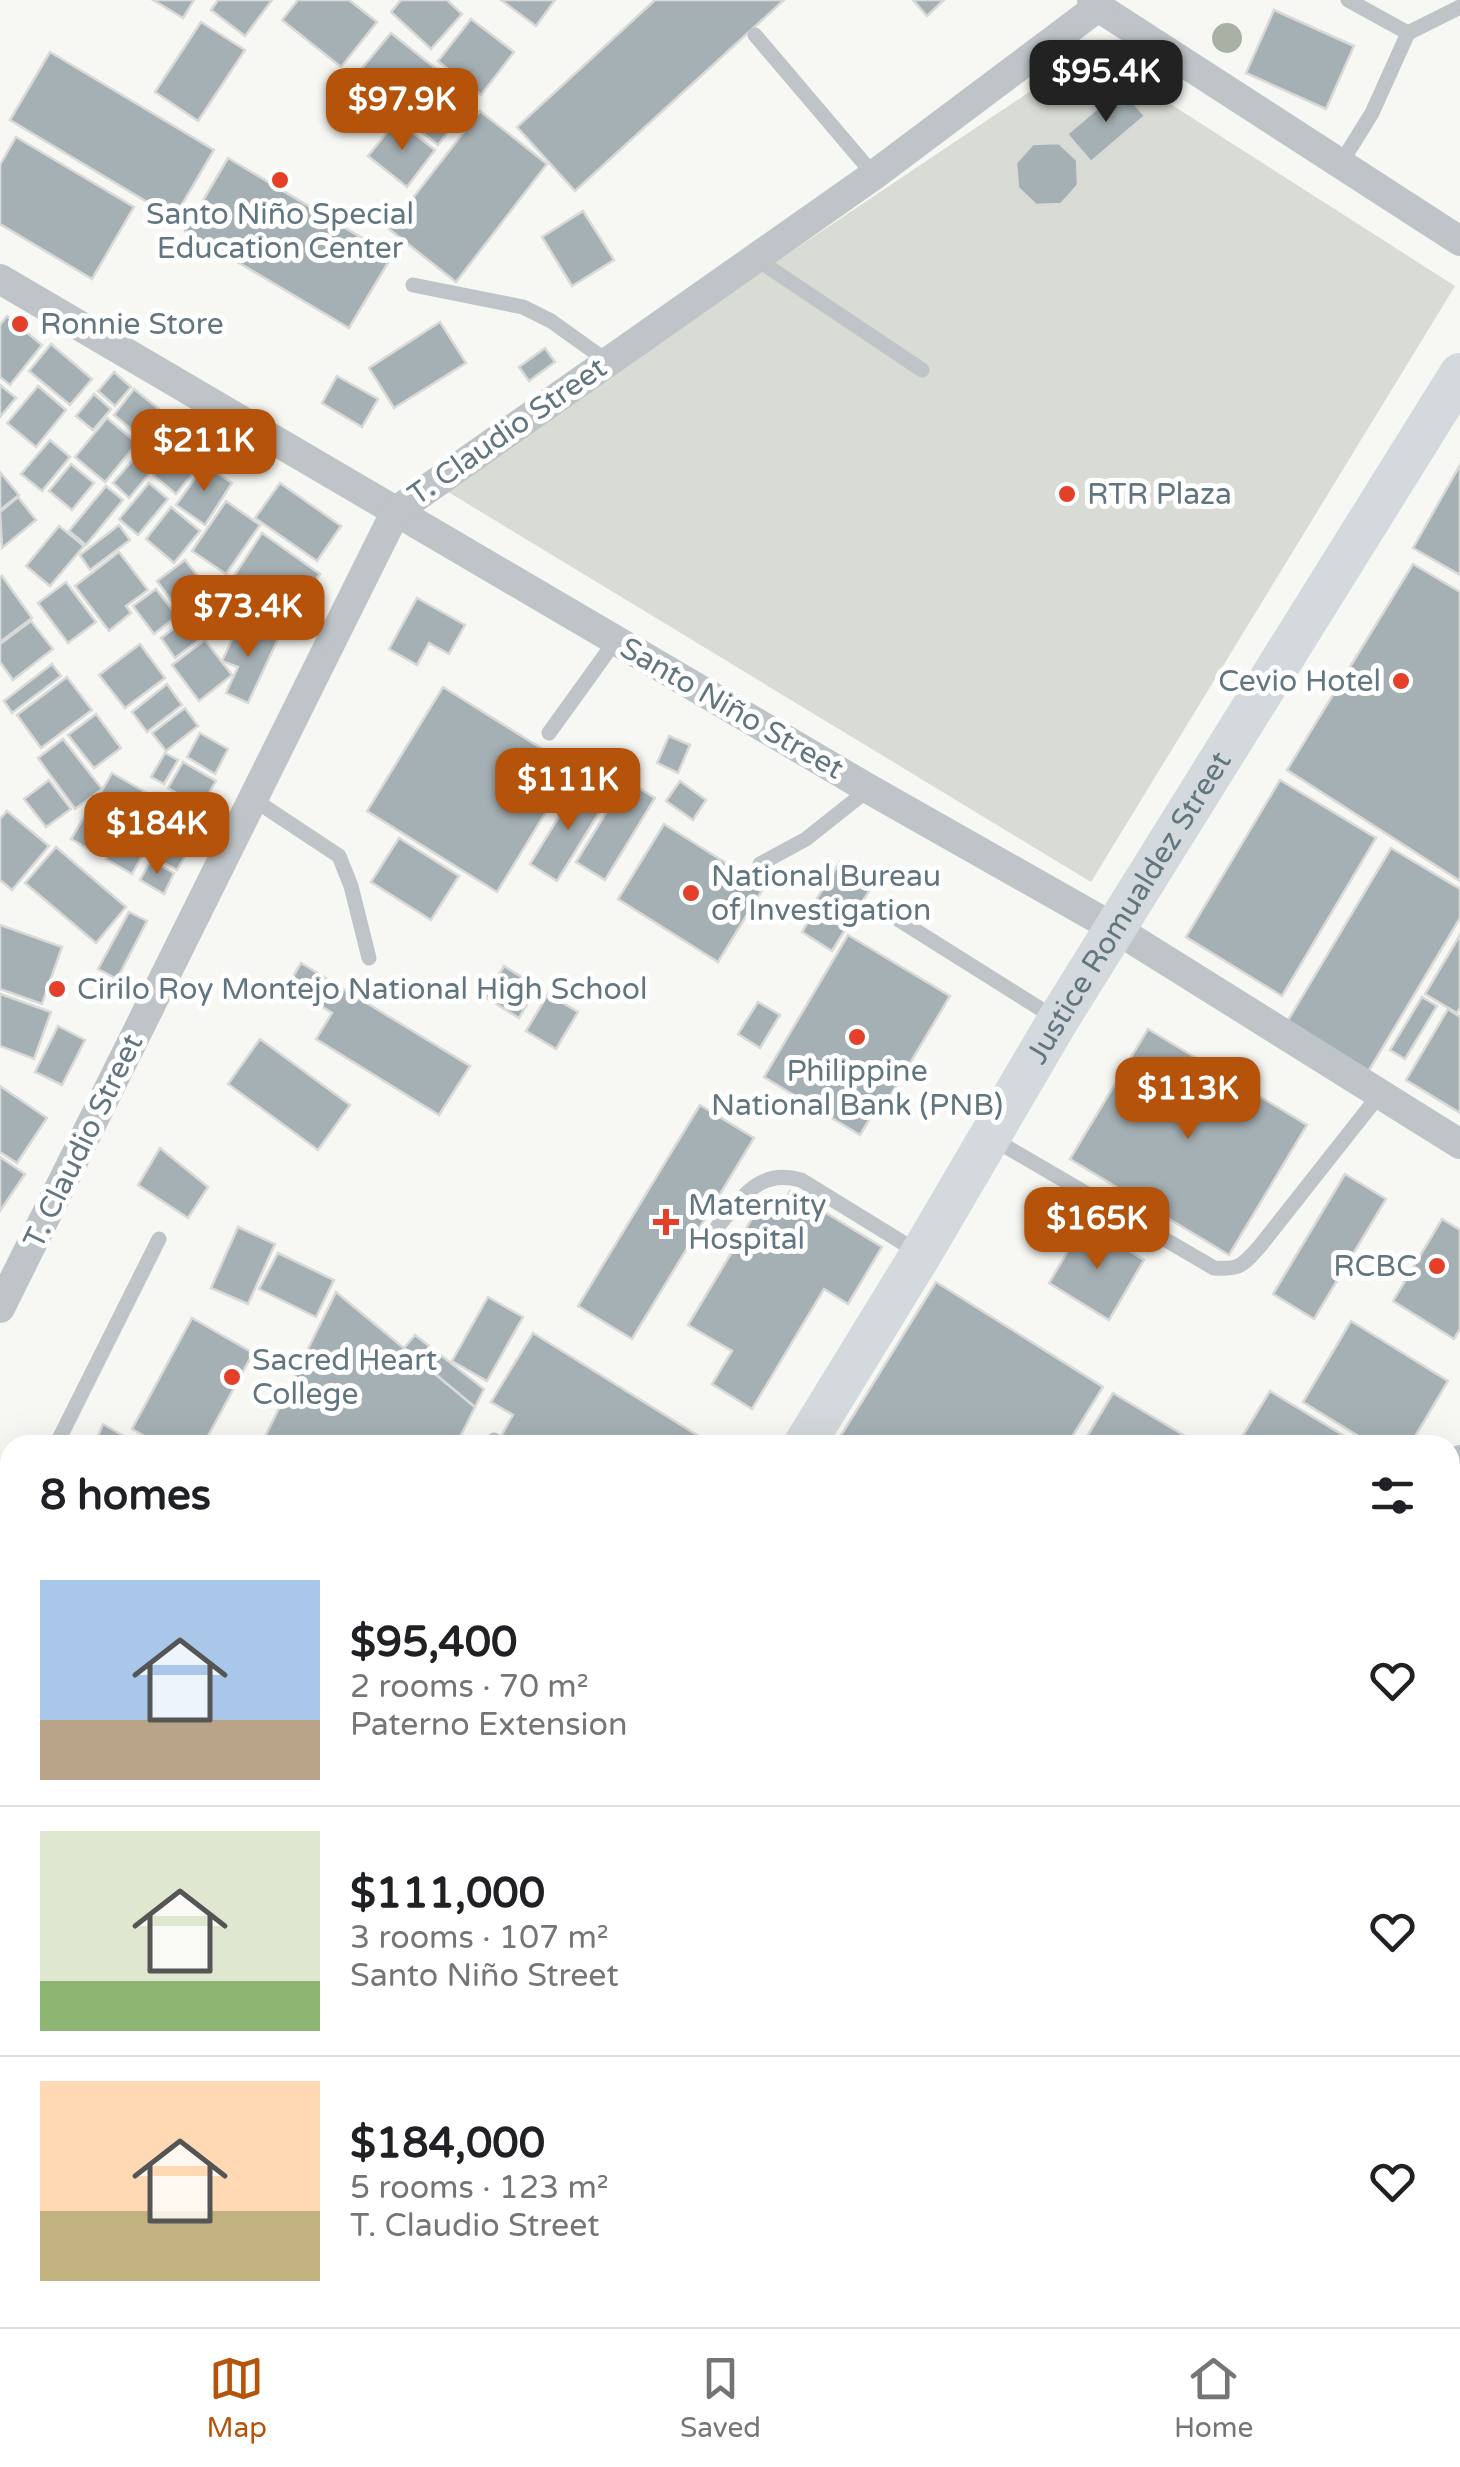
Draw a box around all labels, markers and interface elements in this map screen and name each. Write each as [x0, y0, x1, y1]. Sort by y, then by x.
pin: $95.4K [1025, 40, 1187, 125]
text: $95.4K [1052, 53, 1160, 91]
pin: $97.9K [321, 68, 483, 153]
text: $97.9K [348, 81, 456, 119]
marker: Santo Niño Special Education Center [269, 169, 291, 191]
place label: Santo Niño Special Education Center [146, 196, 414, 267]
place label: Ronnie Store [40, 306, 224, 343]
marker: Ronnie Store [9, 313, 31, 335]
street label: T. Claudio Street [401, 349, 614, 514]
pin: $211K [134, 409, 274, 494]
text: $211K [153, 422, 255, 460]
place label: RTR Plaza [1087, 476, 1232, 513]
marker: RTR Plaza [1056, 483, 1078, 505]
pin: $73.4K [167, 575, 329, 660]
text: $73.4K [193, 588, 303, 626]
street label: Santo Niño Street [613, 629, 850, 787]
place label: Cevio Hotel [1218, 663, 1381, 700]
marker: Cevio Hotel [1390, 670, 1412, 692]
street label: Justice Romualdez Street [1019, 745, 1240, 1070]
pin: $111K [498, 748, 638, 833]
text: $111K [517, 761, 619, 799]
pin: $184K [87, 792, 227, 877]
text: $184K [106, 805, 208, 843]
place label: National Bureau of Investigation [711, 858, 941, 929]
marker: National Bureau of Investigation [680, 882, 702, 904]
place label: Cirilo Roy Montejo National High School [77, 971, 647, 1008]
marker: Cirilo Roy Montejo National High School [46, 978, 68, 1000]
marker: Philippine National Bank (PNB) [846, 1026, 868, 1048]
street label: T. Claudio Street [16, 1028, 151, 1254]
place label: Philippine National Bank (PNB) [711, 1053, 1003, 1124]
pin: $113K [1118, 1057, 1258, 1142]
text: $113K [1137, 1070, 1239, 1108]
place label: Maternity Hospital [688, 1187, 826, 1258]
pin: $165K [1027, 1187, 1167, 1272]
text: $165K [1046, 1200, 1148, 1238]
marker: Maternity Hospital [653, 1209, 679, 1235]
place label: RCBC [1333, 1248, 1417, 1285]
marker: RCBC [1426, 1255, 1448, 1277]
place label: Sacred Heart College [252, 1342, 437, 1413]
marker: Sacred Heart College [221, 1366, 243, 1388]
icon: filters [1365, 1468, 1420, 1523]
text: 8 homes [40, 1470, 211, 1521]
text: $95,400 [350, 1617, 517, 1668]
icon: home [120, 1620, 240, 1740]
icon: heart [1365, 1653, 1420, 1708]
text: 2 rooms · 70 m² [350, 1668, 589, 1706]
text: Paterno Extension [350, 1706, 628, 1744]
text: $111,000 [350, 1868, 545, 1919]
icon: home [120, 1871, 240, 1991]
icon: heart [1365, 1904, 1420, 1959]
text: 3 rooms · 107 m² [350, 1919, 609, 1957]
text: Santo Niño Street [350, 1957, 619, 1995]
text: $184,000 [350, 2118, 545, 2169]
icon: home [120, 2121, 240, 2241]
icon: heart [1365, 2154, 1420, 2209]
text: 5 rooms · 123 m² [350, 2169, 609, 2207]
text: T. Claudio Street [350, 2207, 599, 2245]
tab: Map [207, 2351, 267, 2445]
tab: Saved [680, 2351, 761, 2445]
tab: Home [1174, 2351, 1253, 2445]

